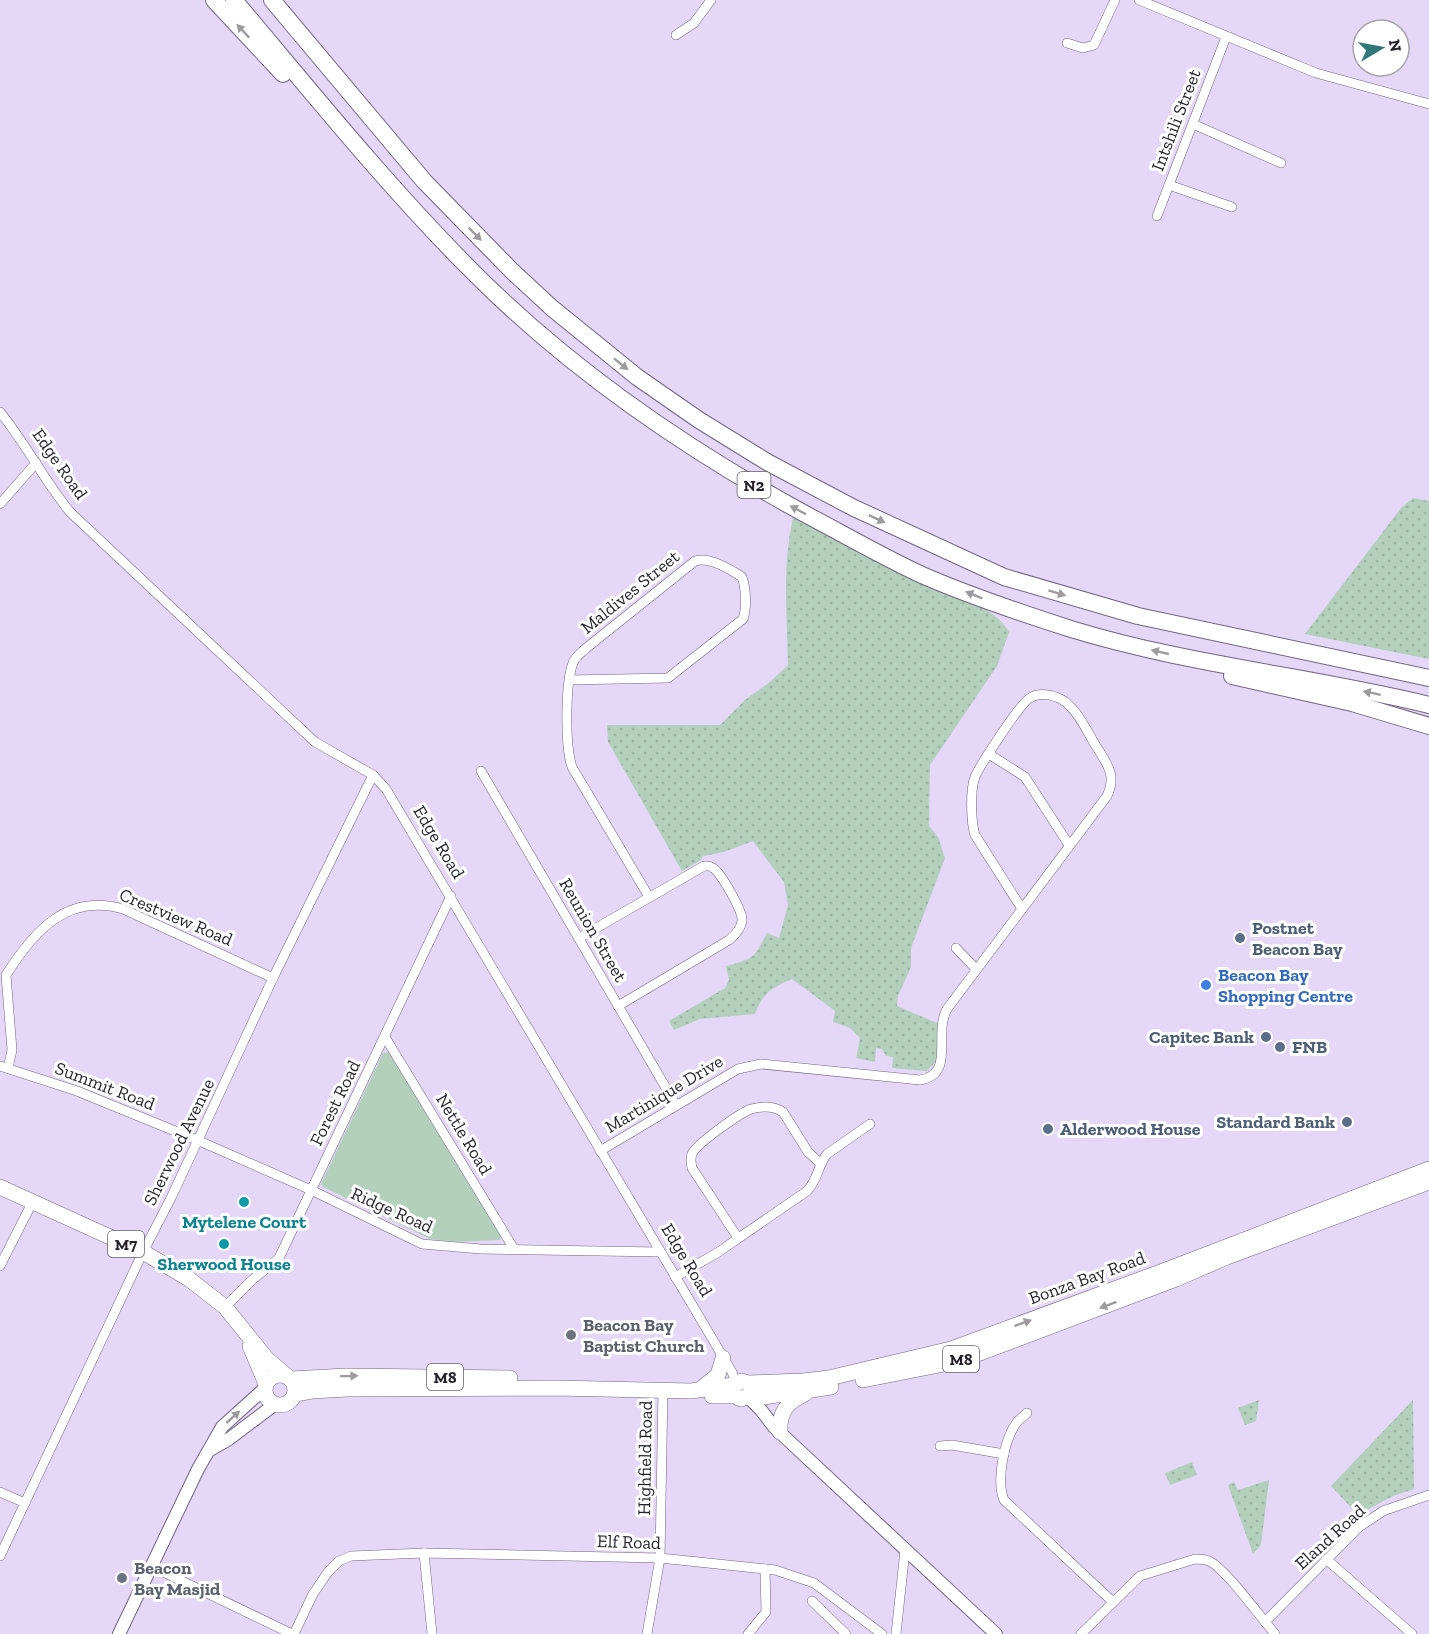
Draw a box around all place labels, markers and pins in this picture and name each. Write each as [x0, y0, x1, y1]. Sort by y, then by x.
place label: Postnet Beacon Bay [1252, 917, 1343, 960]
marker: Postnet Beacon Bay [1233, 931, 1247, 945]
place label: Beacon Bay Shopping Centre [1218, 964, 1353, 1007]
marker: Beacon Bay Shopping Centre [1199, 978, 1213, 992]
place label: Capitec Bank [1149, 1026, 1254, 1048]
marker: Capitec Bank [1259, 1030, 1273, 1044]
place label: FNB [1292, 1036, 1327, 1058]
marker: FNB [1273, 1040, 1287, 1054]
place label: Standard Bank [1216, 1111, 1335, 1133]
marker: Standard Bank [1340, 1115, 1354, 1129]
place label: Alderwood House [1060, 1118, 1201, 1140]
marker: Alderwood House [1041, 1122, 1055, 1136]
marker: Mytelene Court [237, 1195, 251, 1209]
place label: Mytelene Court [182, 1211, 307, 1233]
marker: Sherwood House [217, 1237, 231, 1251]
place label: Sherwood House [157, 1253, 291, 1275]
place label: Beacon Bay Baptist Church [583, 1314, 705, 1357]
marker: Beacon Bay Baptist Church [564, 1328, 578, 1342]
place label: Beacon Bay Masjid [134, 1557, 221, 1600]
marker: Beacon Bay Masjid [115, 1571, 129, 1585]

